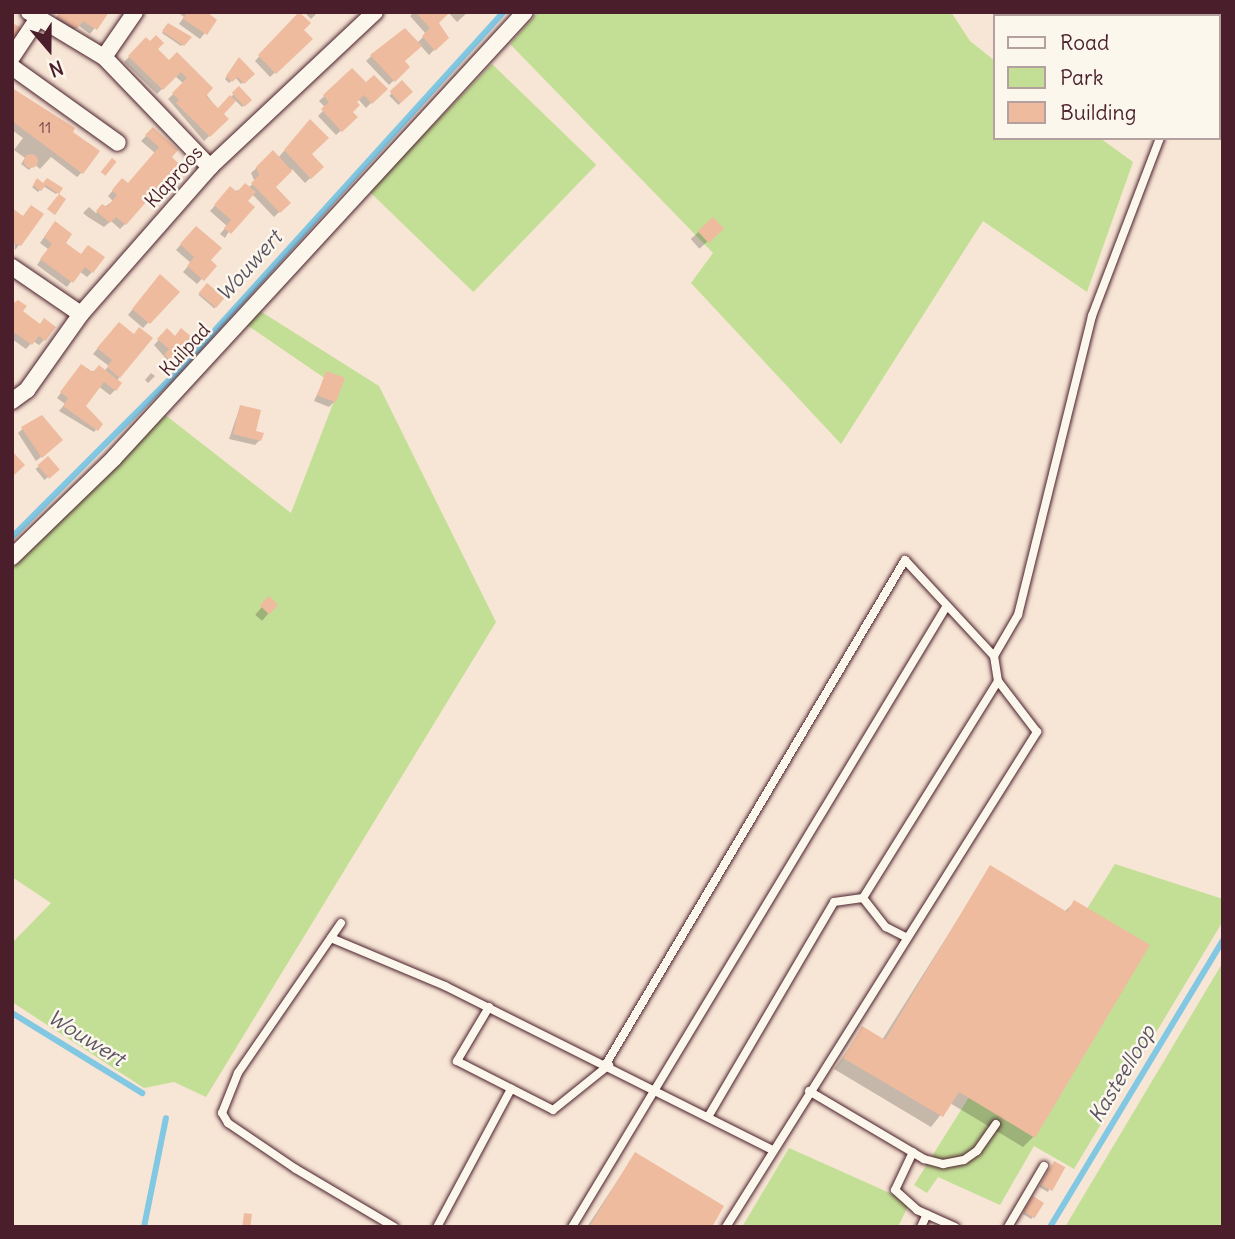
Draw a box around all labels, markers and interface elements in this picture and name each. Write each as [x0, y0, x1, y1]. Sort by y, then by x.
north arrow [14, 14, 84, 84]
legend [993, 14, 1221, 140]
text: Road [1060, 29, 1109, 56]
text: N [46, 55, 66, 82]
text: Park [1060, 64, 1103, 91]
text: Building [1060, 99, 1136, 126]
house number: 11 [39, 117, 51, 137]
street label: Klaproos [140, 141, 208, 213]
water label: Wouwert [211, 226, 287, 306]
street label: Kuilpad [155, 319, 215, 381]
water label: Wouwert [43, 1005, 129, 1071]
water label: Kasteelloop [1083, 1021, 1161, 1127]

